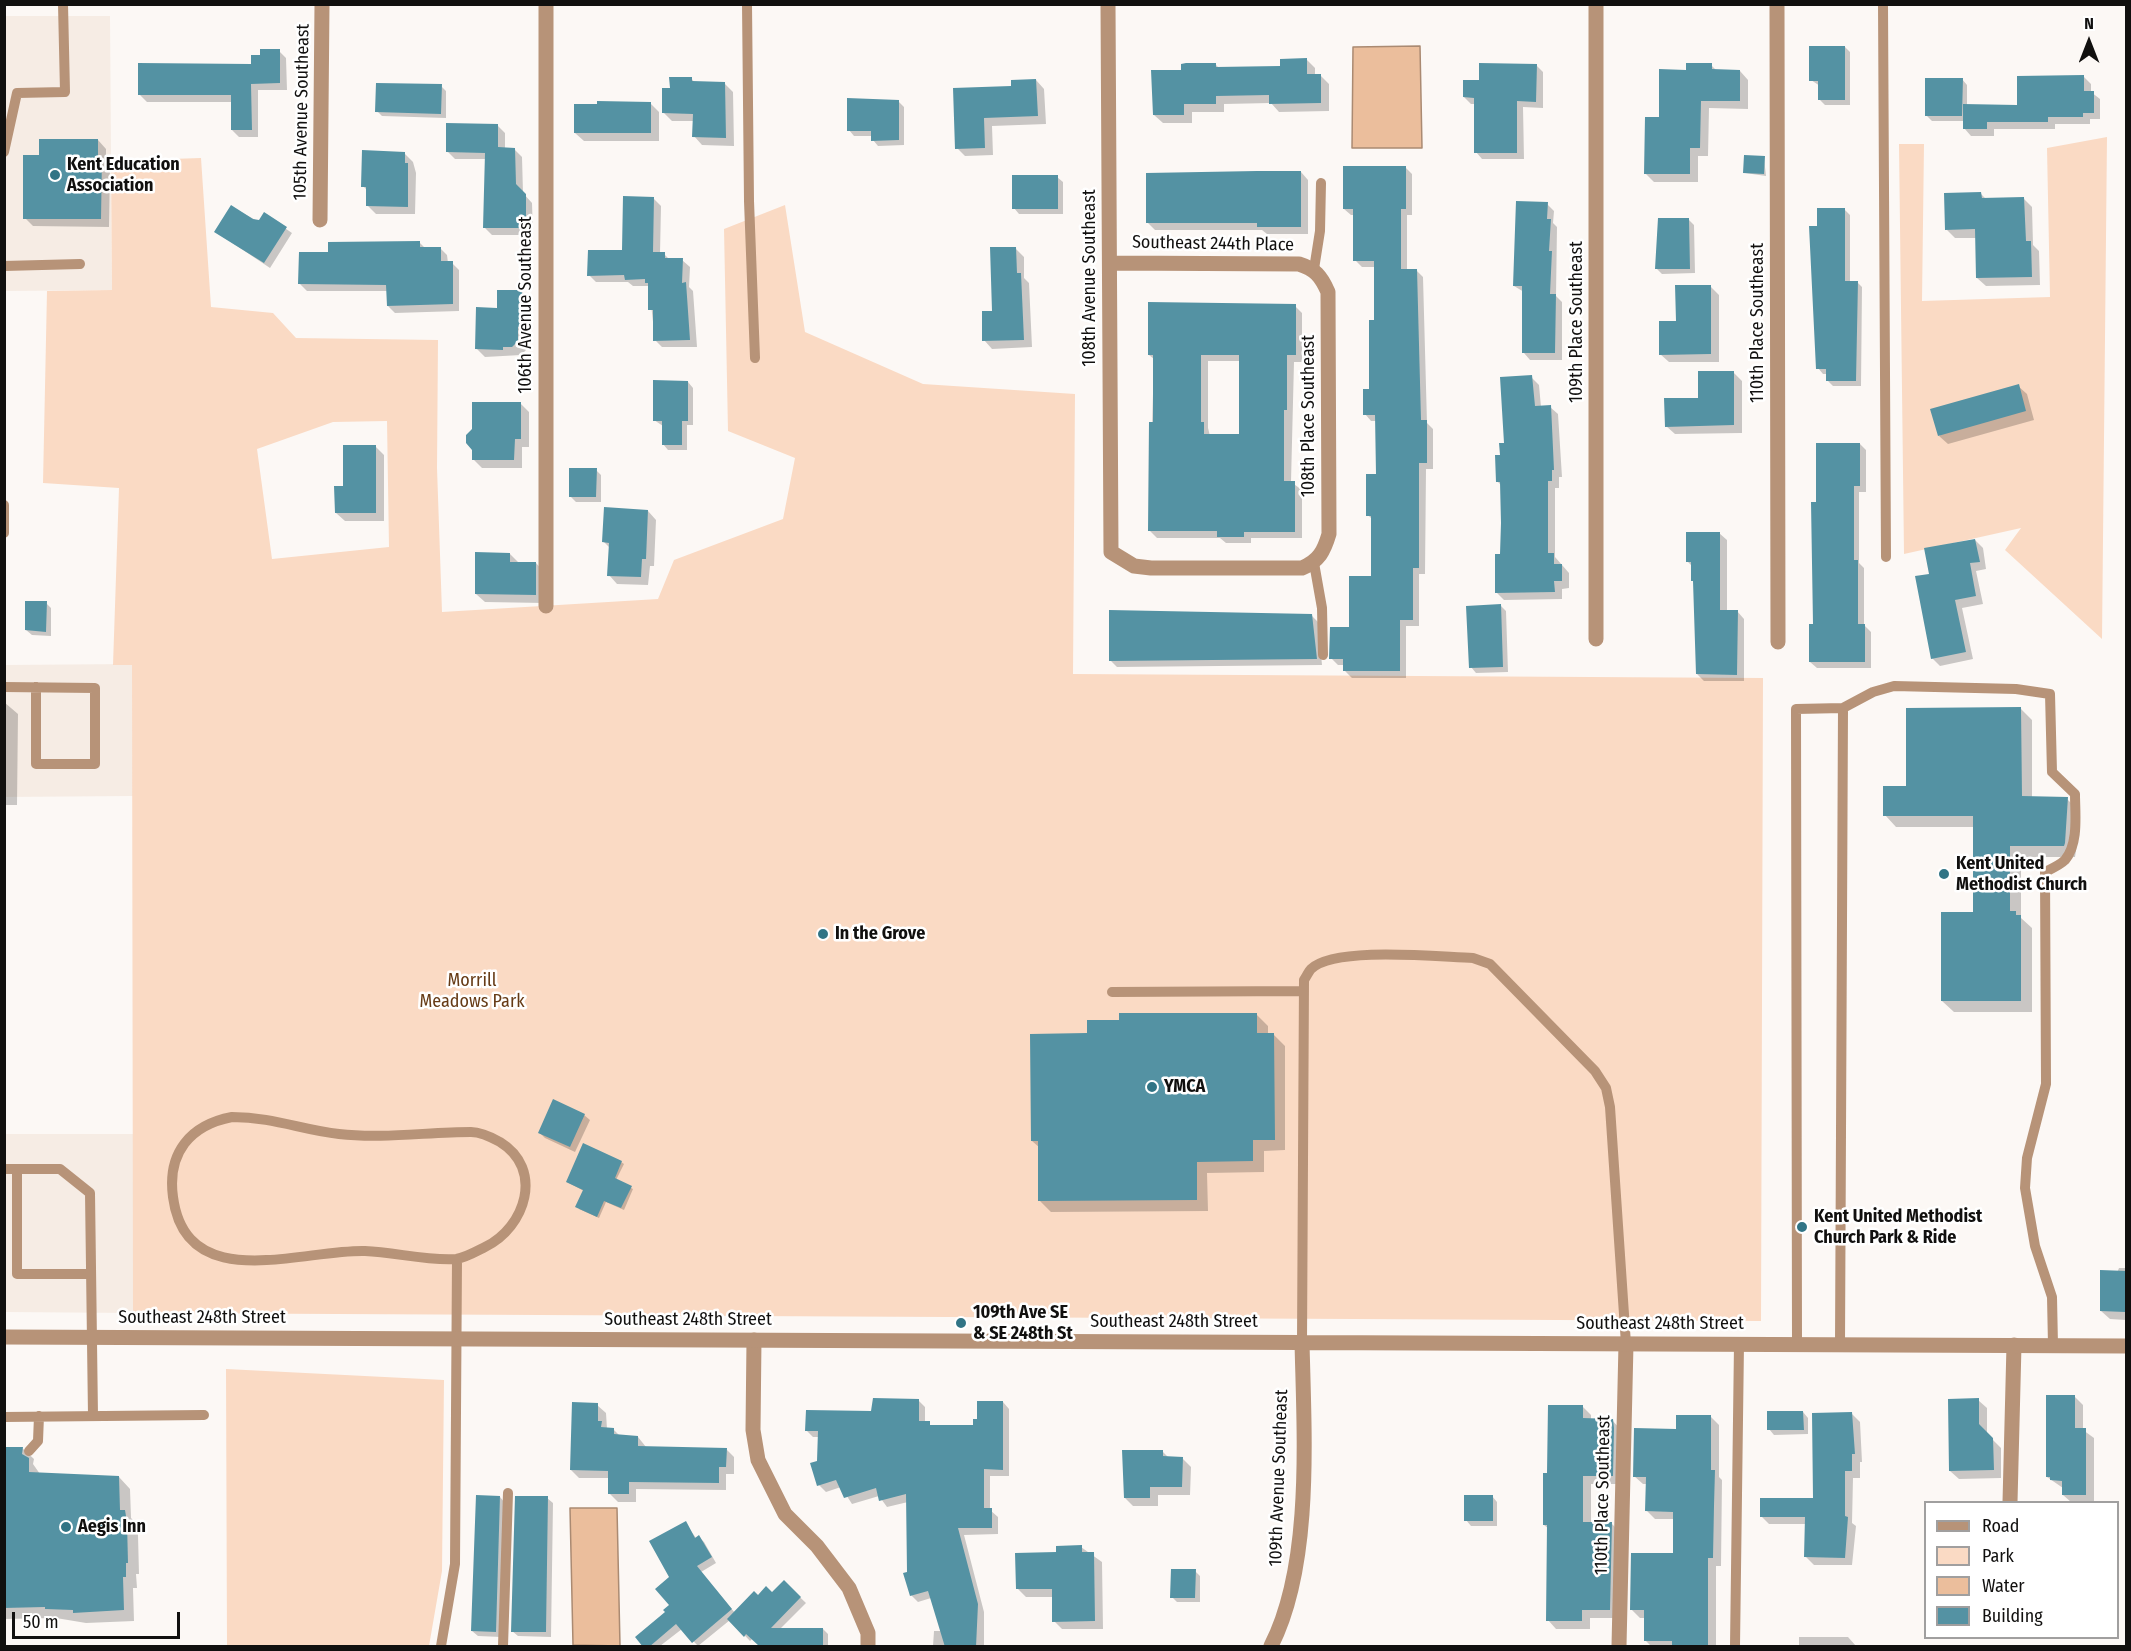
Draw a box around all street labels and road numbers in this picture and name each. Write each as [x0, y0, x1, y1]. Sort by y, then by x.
street label: 105th Avenue Southeast [290, 24, 314, 200]
street label: 108th Avenue Southeast [1079, 189, 1101, 367]
street label: 106th Avenue Southeast [515, 216, 537, 394]
street label: Southeast 244th Place [1132, 232, 1294, 256]
street label: 109th Place Southeast [1566, 241, 1588, 403]
street label: 110th Place Southeast [1747, 243, 1769, 403]
street label: 108th Place Southeast [1298, 335, 1320, 497]
street label: Southeast 248th Street [118, 1307, 286, 1329]
street label: Southeast 248th Street [604, 1309, 772, 1331]
street label: Southeast 248th Street [1090, 1311, 1258, 1333]
street label: Southeast 248th Street [1576, 1313, 1744, 1335]
street label: 109th Avenue Southeast [1265, 1389, 1293, 1567]
street label: 110th Place Southeast [1591, 1415, 1615, 1575]

